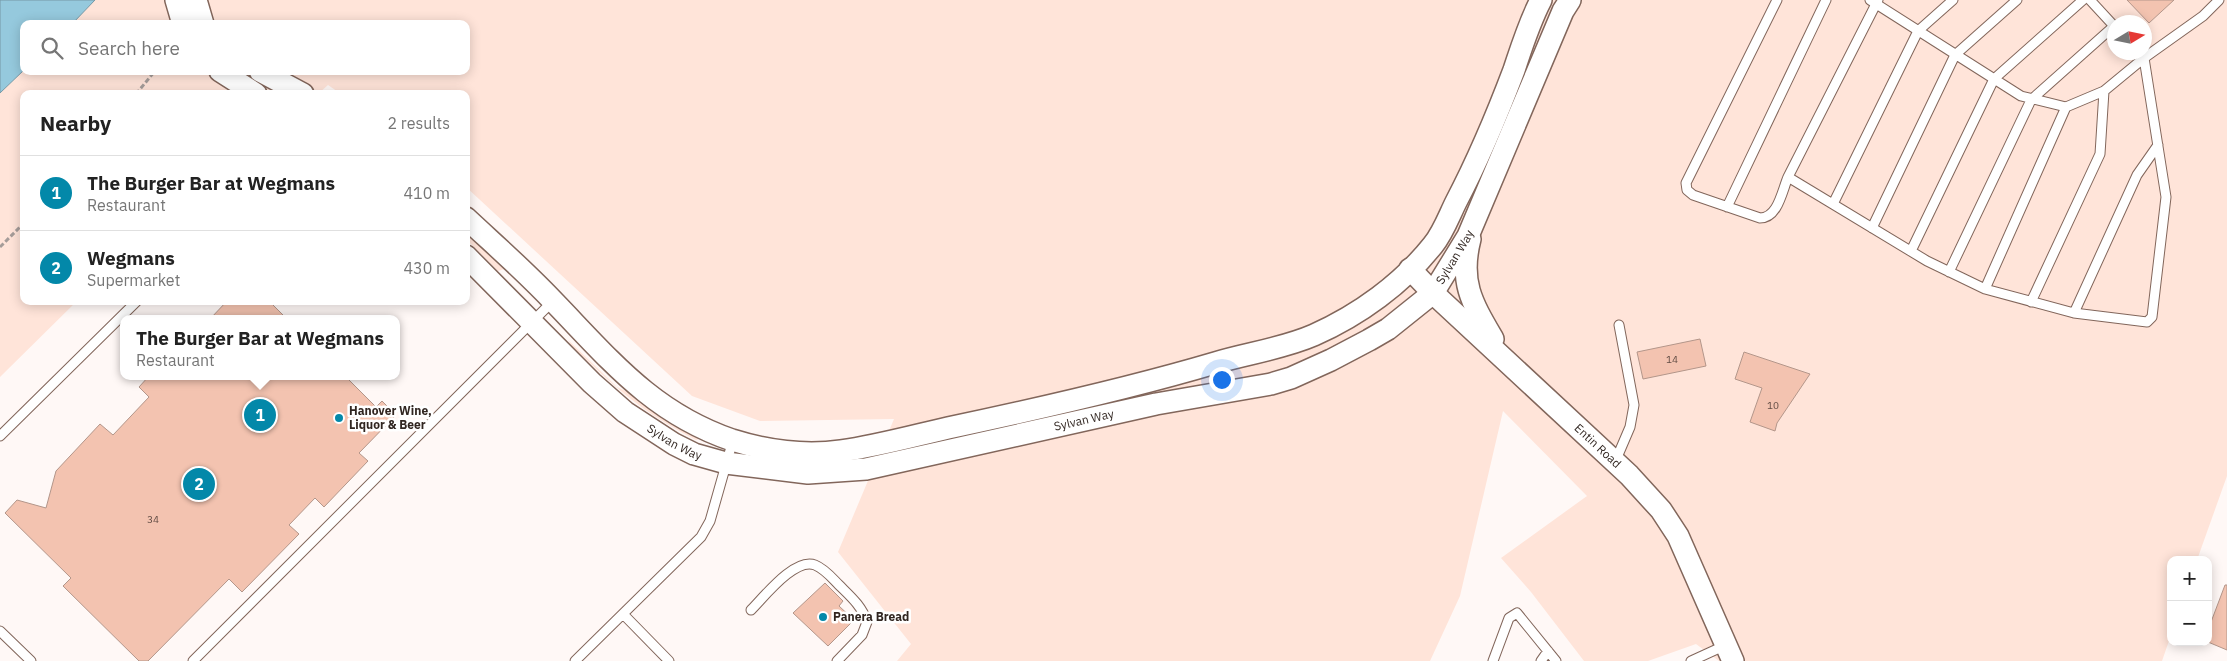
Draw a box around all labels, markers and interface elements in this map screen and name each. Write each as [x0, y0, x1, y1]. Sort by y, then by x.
north arrow [2107, 15, 2152, 60]
search box [20, 20, 470, 75]
icon: search [38, 34, 66, 62]
text: Search here [78, 36, 180, 60]
text: Nearby [40, 109, 111, 137]
text: 2 results [387, 113, 450, 133]
text: The Burger Bar at Wegmans [87, 171, 335, 195]
text: 1 [51, 183, 61, 203]
text: 410 m [403, 183, 450, 203]
text: Restaurant [87, 195, 166, 215]
street label: Sylvan Way [1432, 228, 1477, 287]
text: Wegmans [87, 246, 175, 270]
text: 2 [51, 258, 61, 278]
text: 430 m [403, 258, 450, 278]
text: Supermarket [87, 270, 180, 290]
popup [120, 315, 400, 380]
text: The Burger Bar at Wegmans [136, 326, 384, 350]
text: Restaurant [136, 350, 215, 370]
house number: 14 [1666, 353, 1678, 366]
your location [1209, 367, 1235, 393]
pin: 1 [244, 396, 276, 434]
house number: 10 [1767, 399, 1779, 412]
place label: Hanover Wine, Liquor & Beer [349, 403, 432, 432]
street label: Sylvan Way [1052, 406, 1115, 434]
marker: Hanover Wine, Liquor & Beer [333, 412, 345, 424]
street label: Sylvan Way [644, 420, 704, 463]
street label: Entin Road [1572, 420, 1625, 471]
pin: 2 [183, 465, 215, 503]
house number: 34 [147, 513, 159, 526]
map controls [2167, 556, 2212, 646]
button: + [2167, 556, 2212, 601]
button: − [2167, 601, 2212, 646]
place label: Panera Bread [833, 609, 909, 624]
marker: Panera Bread [817, 611, 829, 623]

